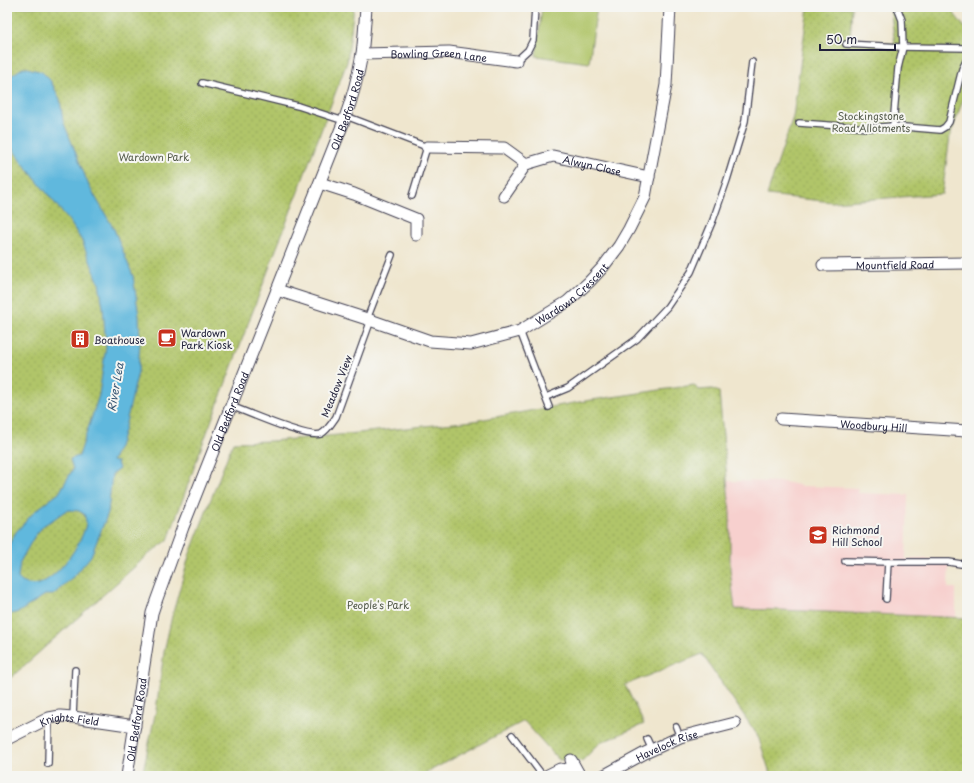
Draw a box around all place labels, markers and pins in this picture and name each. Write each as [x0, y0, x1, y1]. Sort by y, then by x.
place label: Wardown Park Kiosk [181, 325, 233, 352]
cafe icon: Wardown Park Kiosk [156, 327, 178, 349]
building icon: Boathouse [69, 328, 91, 350]
place label: Boathouse [94, 332, 145, 347]
place label: Richmond Hill School [832, 522, 883, 549]
school or university icon: Richmond Hill School [807, 524, 829, 546]

